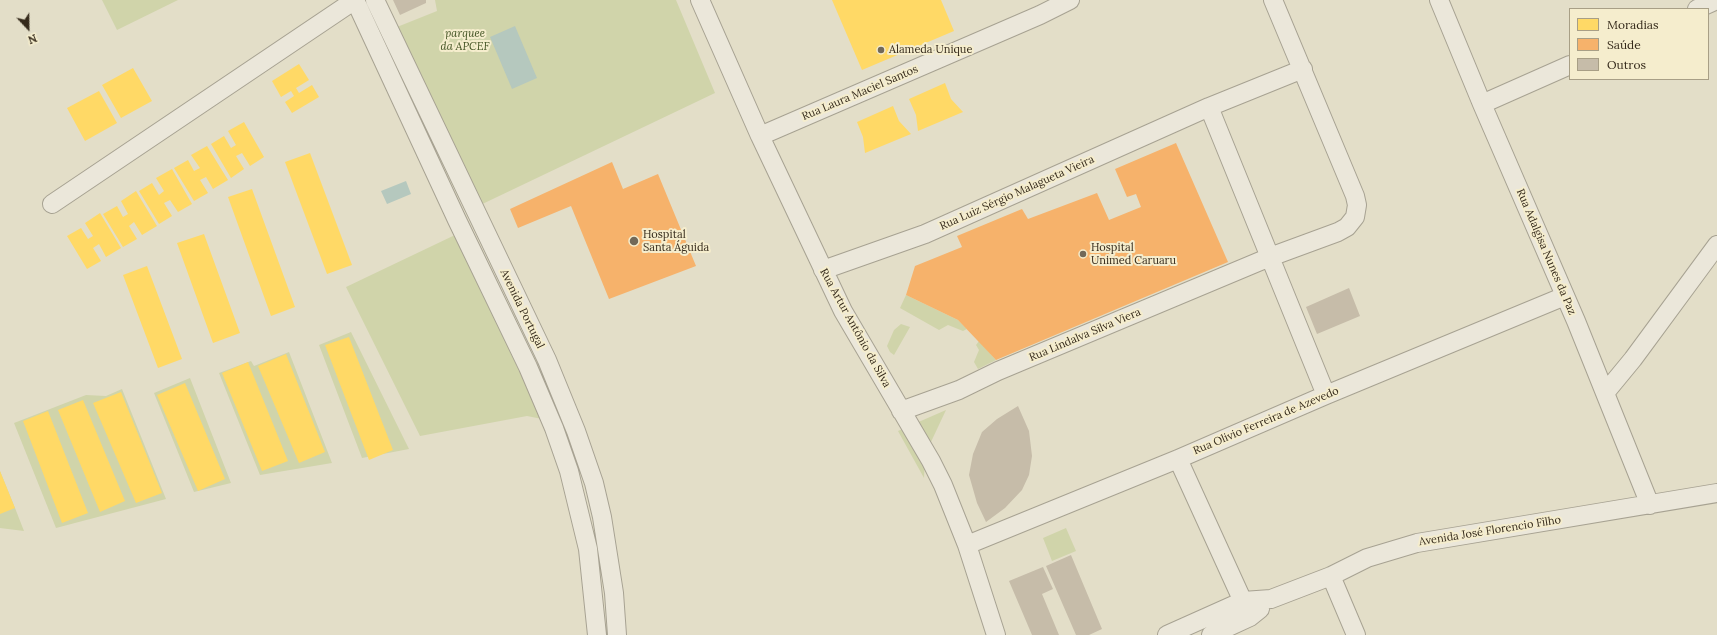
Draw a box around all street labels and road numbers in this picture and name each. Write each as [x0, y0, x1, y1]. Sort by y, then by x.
street label: Rua Laura Maciel Santos [800, 63, 920, 123]
street label: Rua Luiz Sérgio Malagueta Vieira [938, 153, 1096, 233]
street label: Rua Adalgisa Nunes da Paz [1513, 187, 1579, 317]
street label: Rua Artur Antônio da Silva [817, 266, 893, 390]
street label: Avenida Portugal [497, 267, 547, 351]
street label: Rua Lindalva Silva Viera [1027, 305, 1143, 365]
street label: Rua Olivio Ferreira de Azevedo [1191, 384, 1341, 458]
street label: Avenida José Florencio Filho [1418, 513, 1562, 549]

